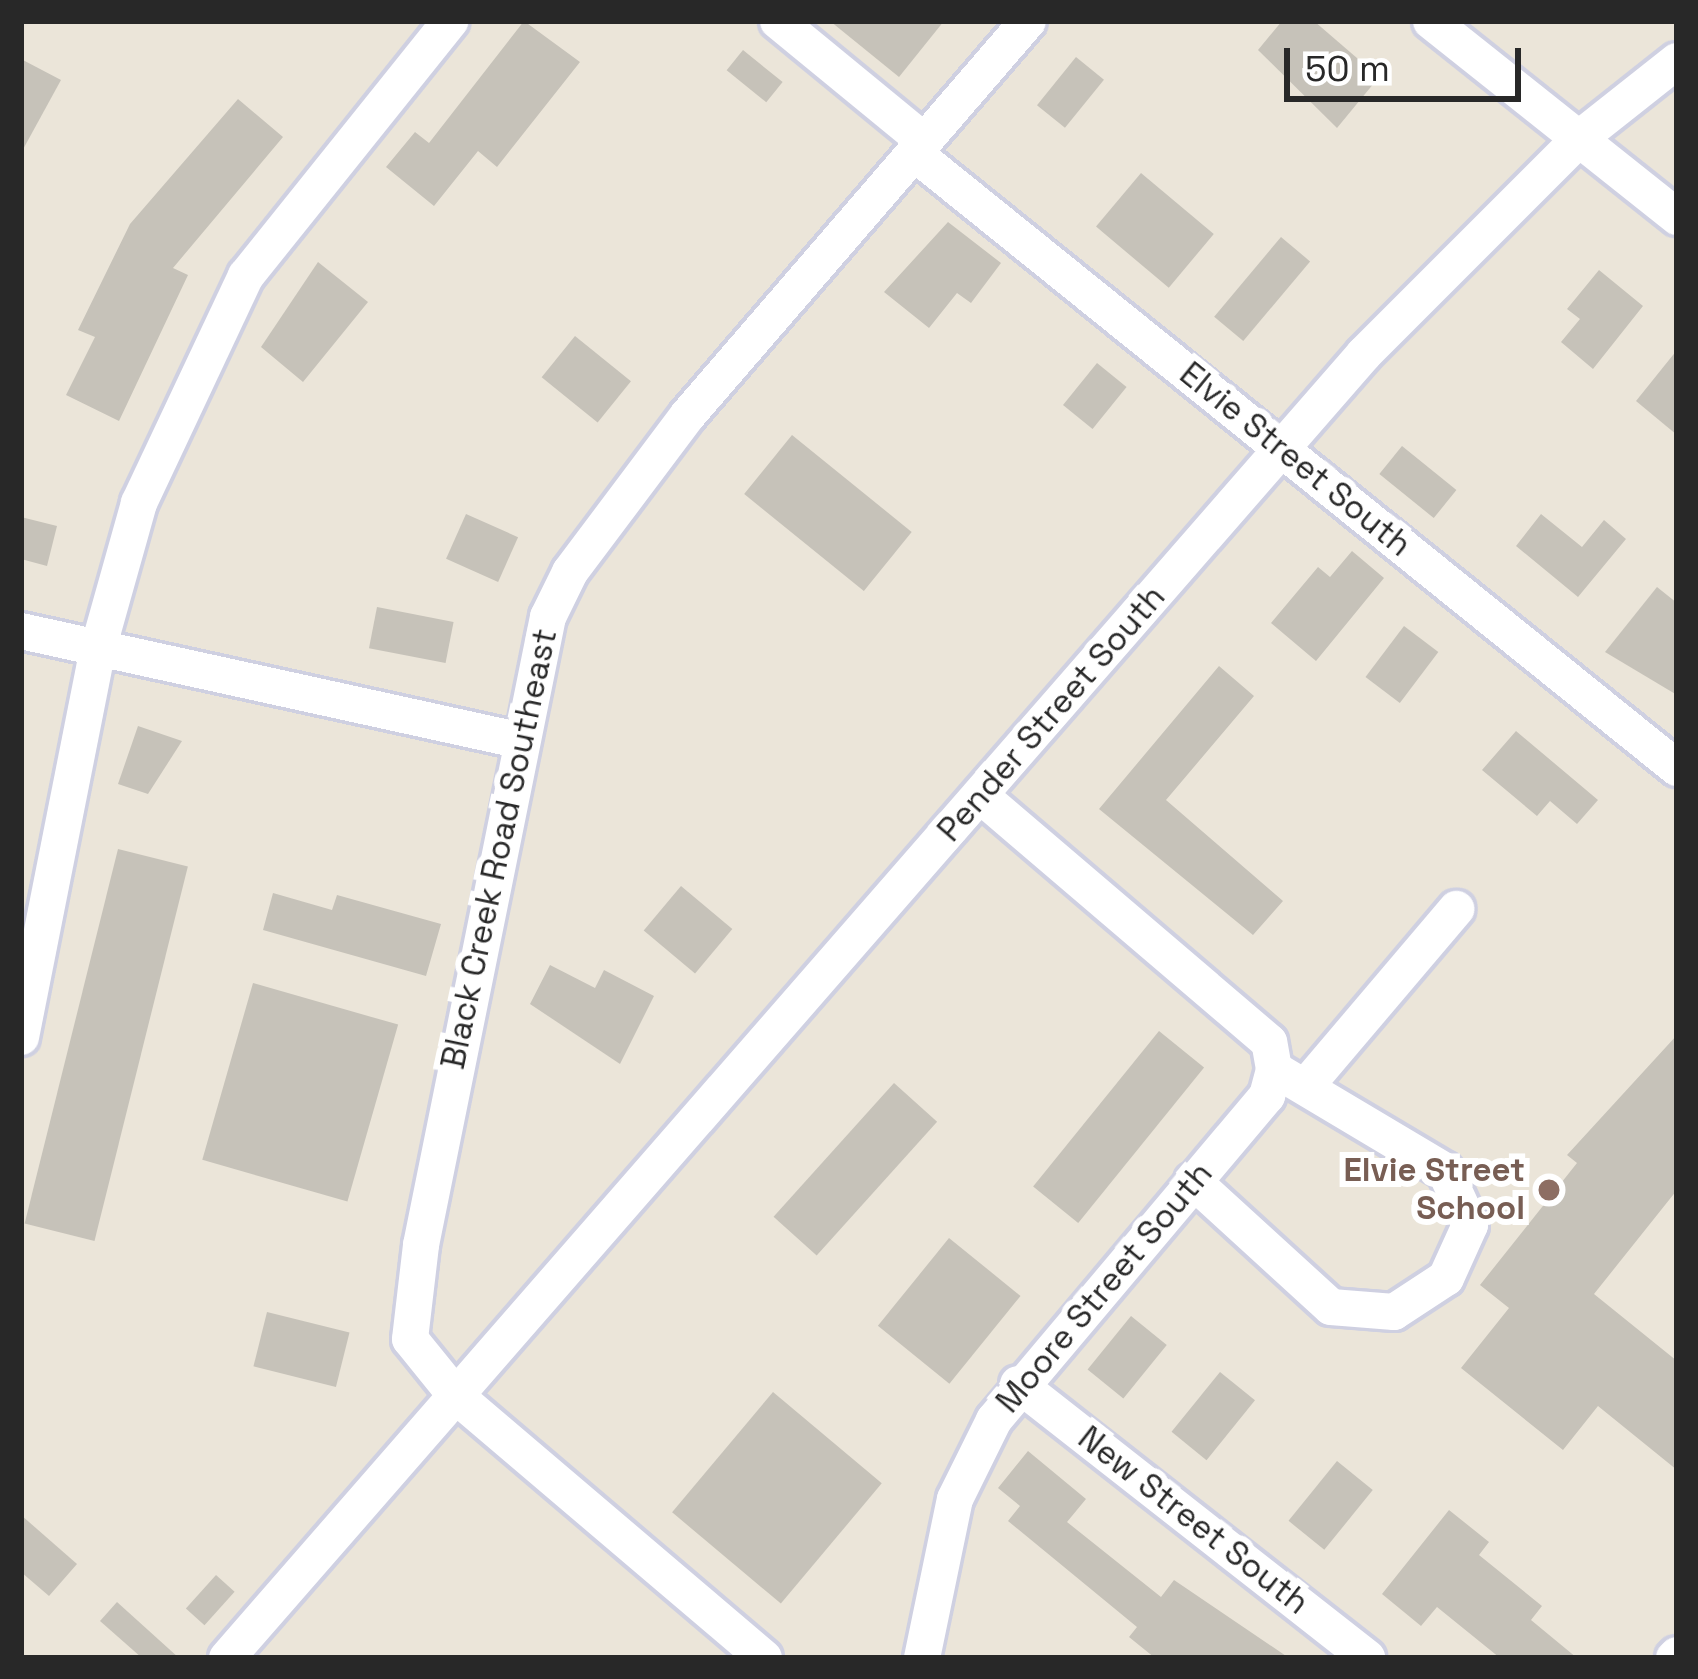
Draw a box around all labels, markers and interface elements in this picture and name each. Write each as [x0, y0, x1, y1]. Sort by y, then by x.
scale bar [1290, 24, 1527, 98]
text: 50 m [1305, 46, 1390, 92]
street label: Elvie Street South [1171, 355, 1419, 565]
street label: Pender Street South [930, 578, 1174, 850]
street label: Black Creek Road Southeast [434, 625, 566, 1073]
place label: Elvie Street School [1344, 1151, 1525, 1229]
street label: Moore Street South [989, 1155, 1221, 1421]
marker: Elvie Street School [1536, 1177, 1562, 1203]
street label: New Street South [1070, 1419, 1316, 1623]

